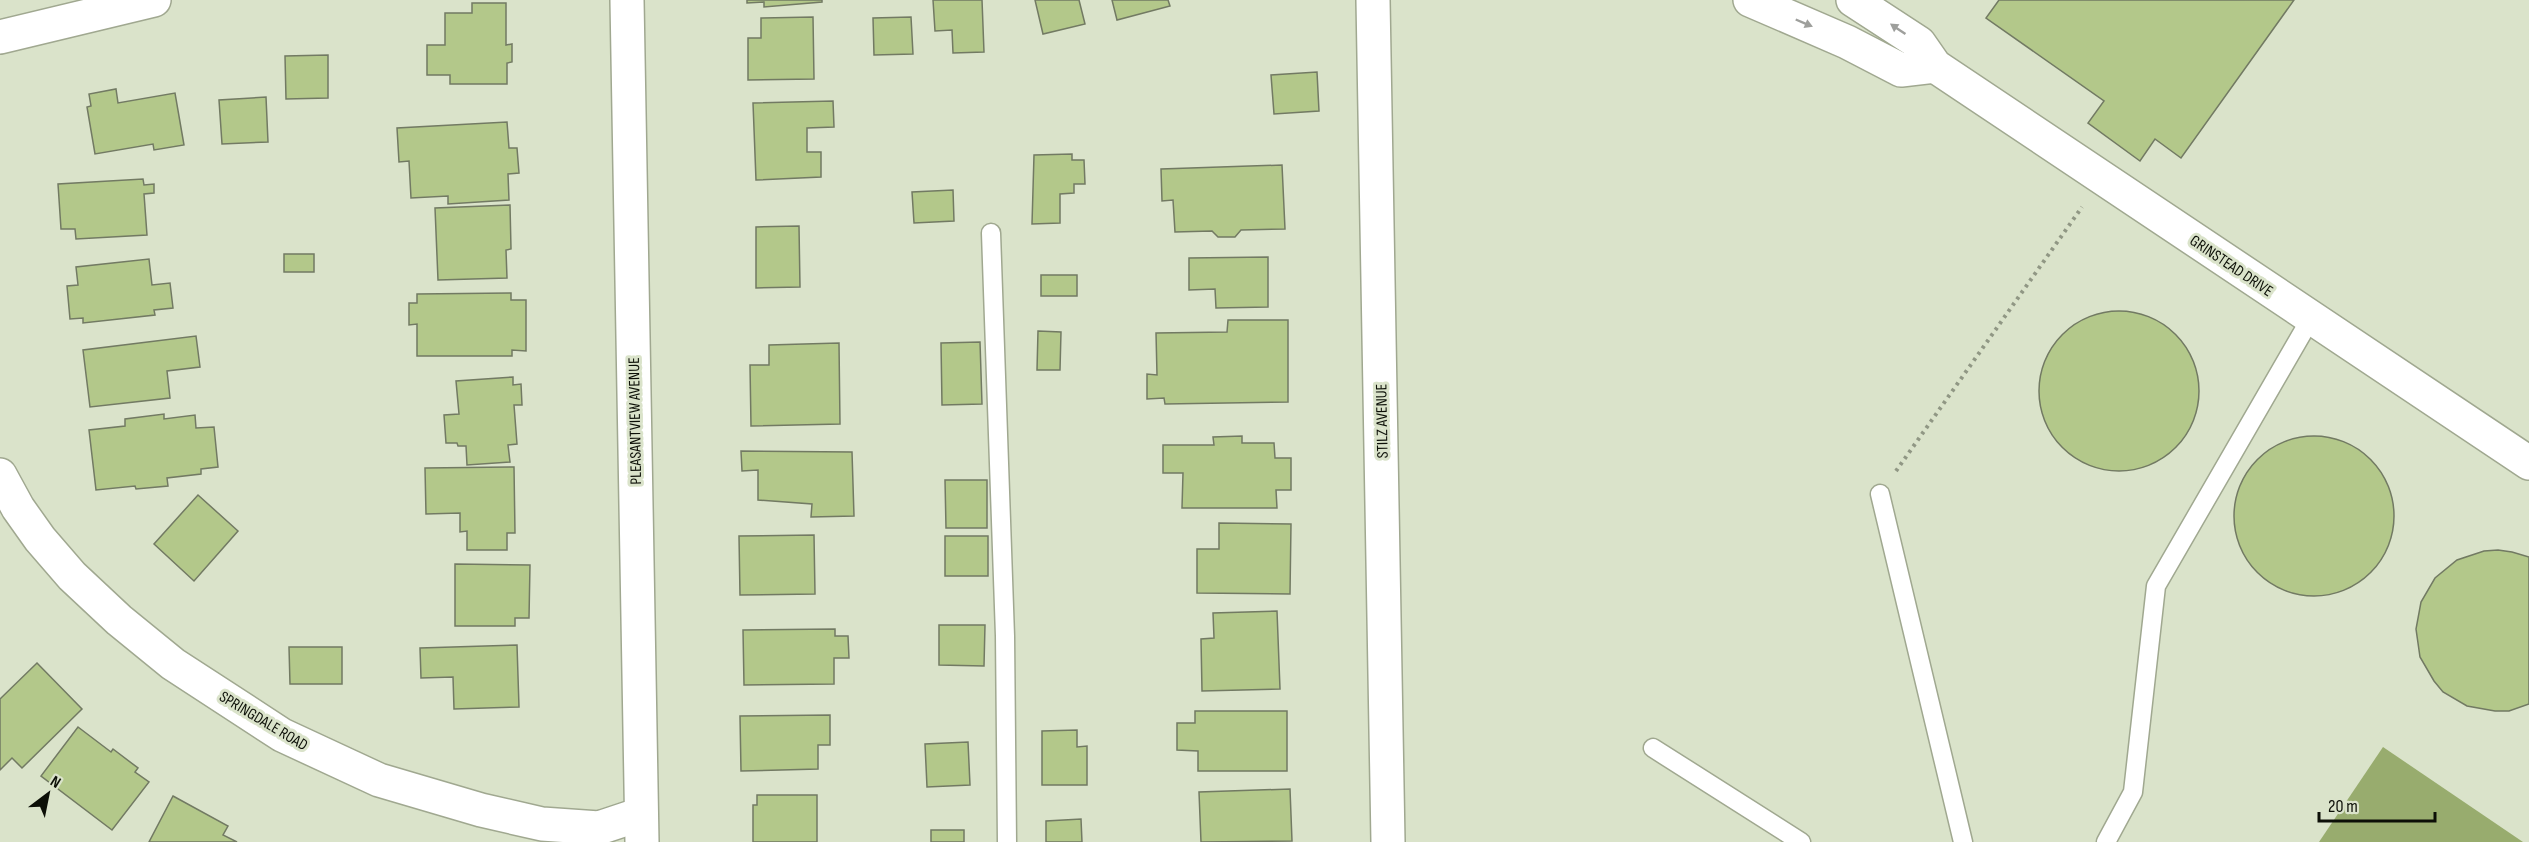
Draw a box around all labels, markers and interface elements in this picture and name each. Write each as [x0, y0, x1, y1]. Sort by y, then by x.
one-way arrow [1795, 19, 1812, 28]
one-way arrow [1890, 23, 1906, 35]
street label: GRINSTEAD DRIVE [2186, 232, 2276, 301]
street label: PLEASANTVIEW AVENUE [625, 357, 646, 485]
street label: STILZ AVENUE [1372, 384, 1393, 458]
street label: SPRINGDALE ROAD [216, 687, 311, 755]
north arrow [18, 764, 78, 824]
text: N [46, 772, 64, 793]
scale bar [2319, 785, 2434, 823]
text: 20 m [2328, 796, 2358, 817]

